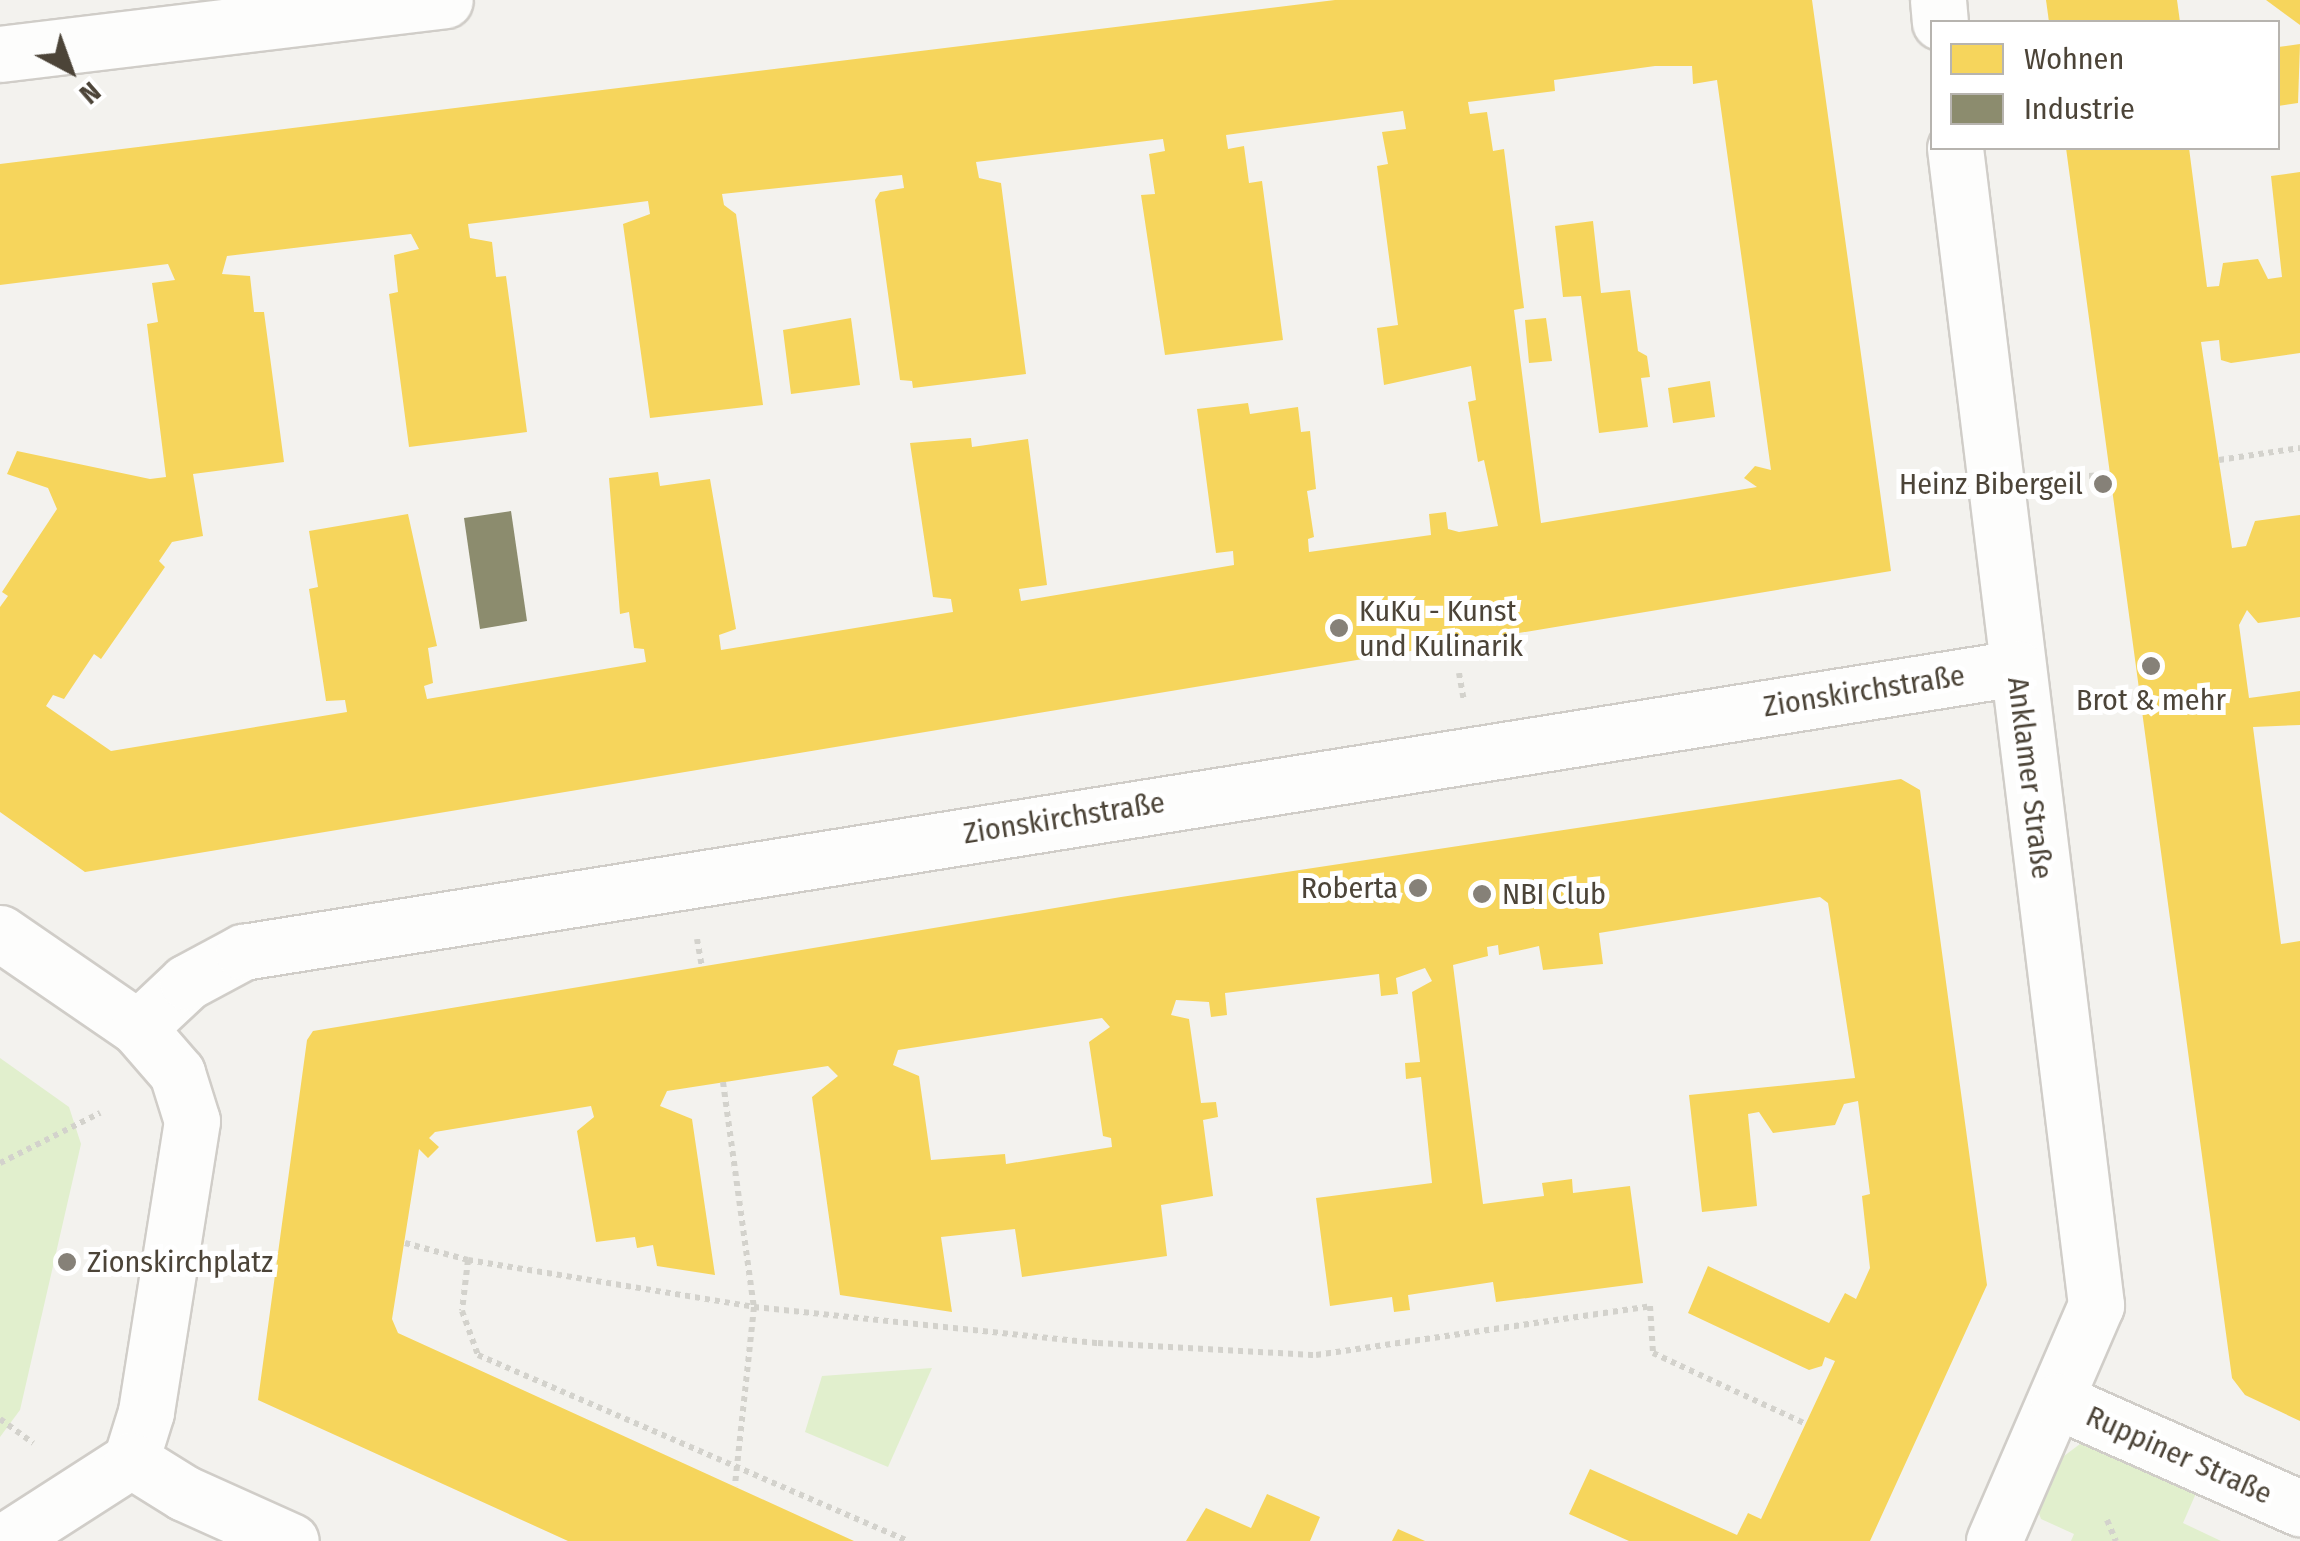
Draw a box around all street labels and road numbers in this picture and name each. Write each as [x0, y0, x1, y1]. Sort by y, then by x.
street label: Zionskirchstraße [1761, 657, 1967, 725]
street label: Anklamer Straße [2000, 675, 2060, 881]
street label: Zionskirchstraße [961, 784, 1167, 852]
street label: Ruppiner Straße [2081, 1398, 2277, 1512]

